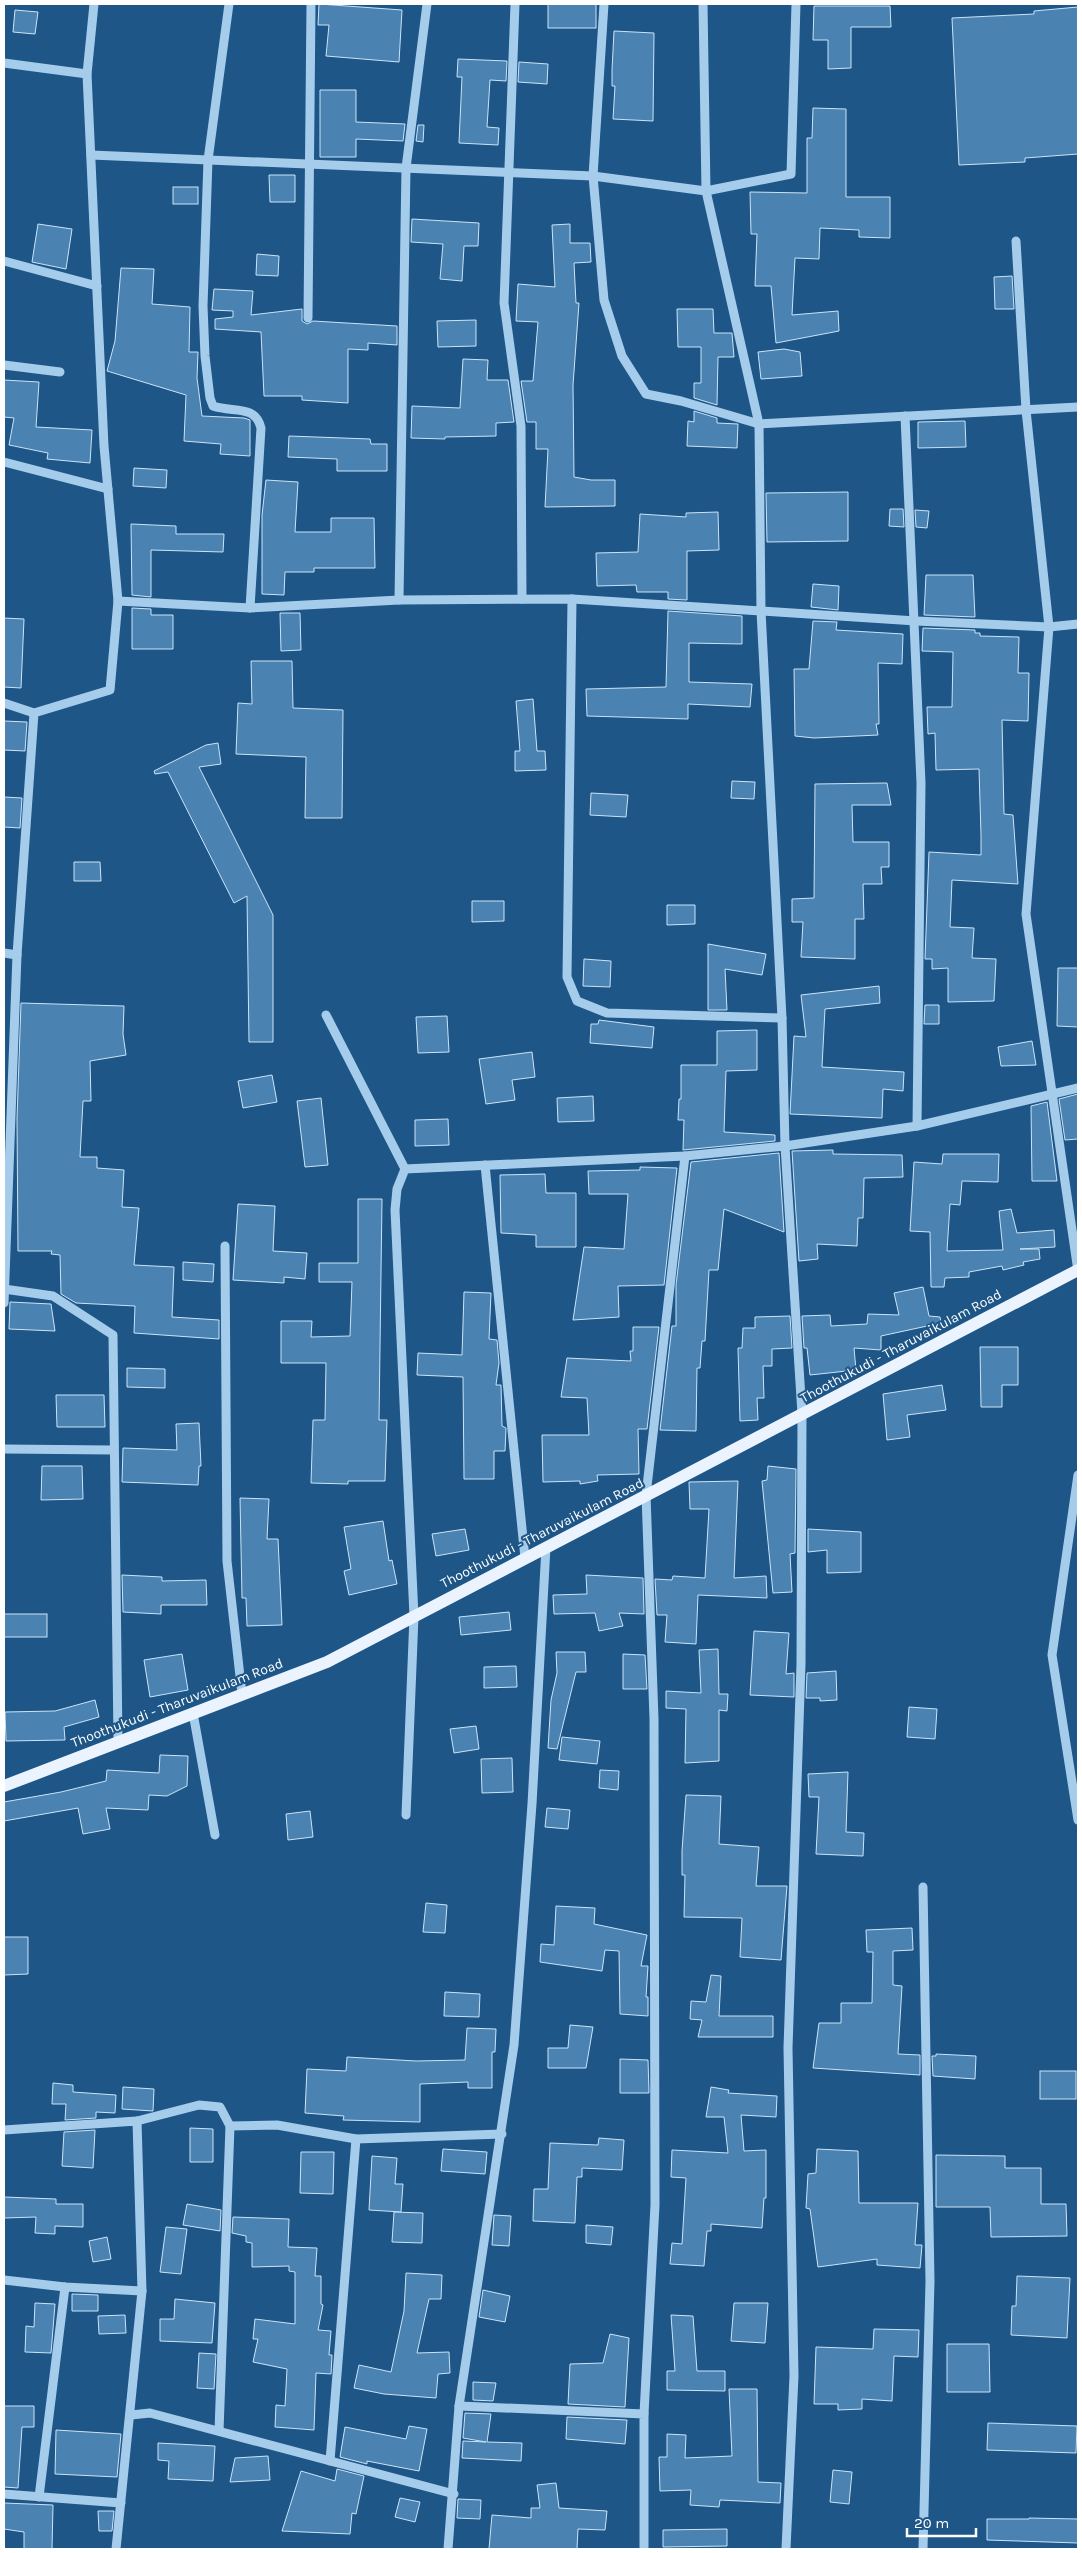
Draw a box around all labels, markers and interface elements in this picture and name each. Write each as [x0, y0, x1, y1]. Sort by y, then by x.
street label: Thoothukudi - Tharuvaikulam Road [797, 1286, 1005, 1406]
street label: Thoothukudi - Tharuvaikulam Road [438, 1474, 646, 1592]
street label: Thoothukudi - Tharuvaikulam Road [69, 1655, 285, 1751]
scale bar [907, 2506, 976, 2538]
text: 20 m [914, 2514, 949, 2532]

